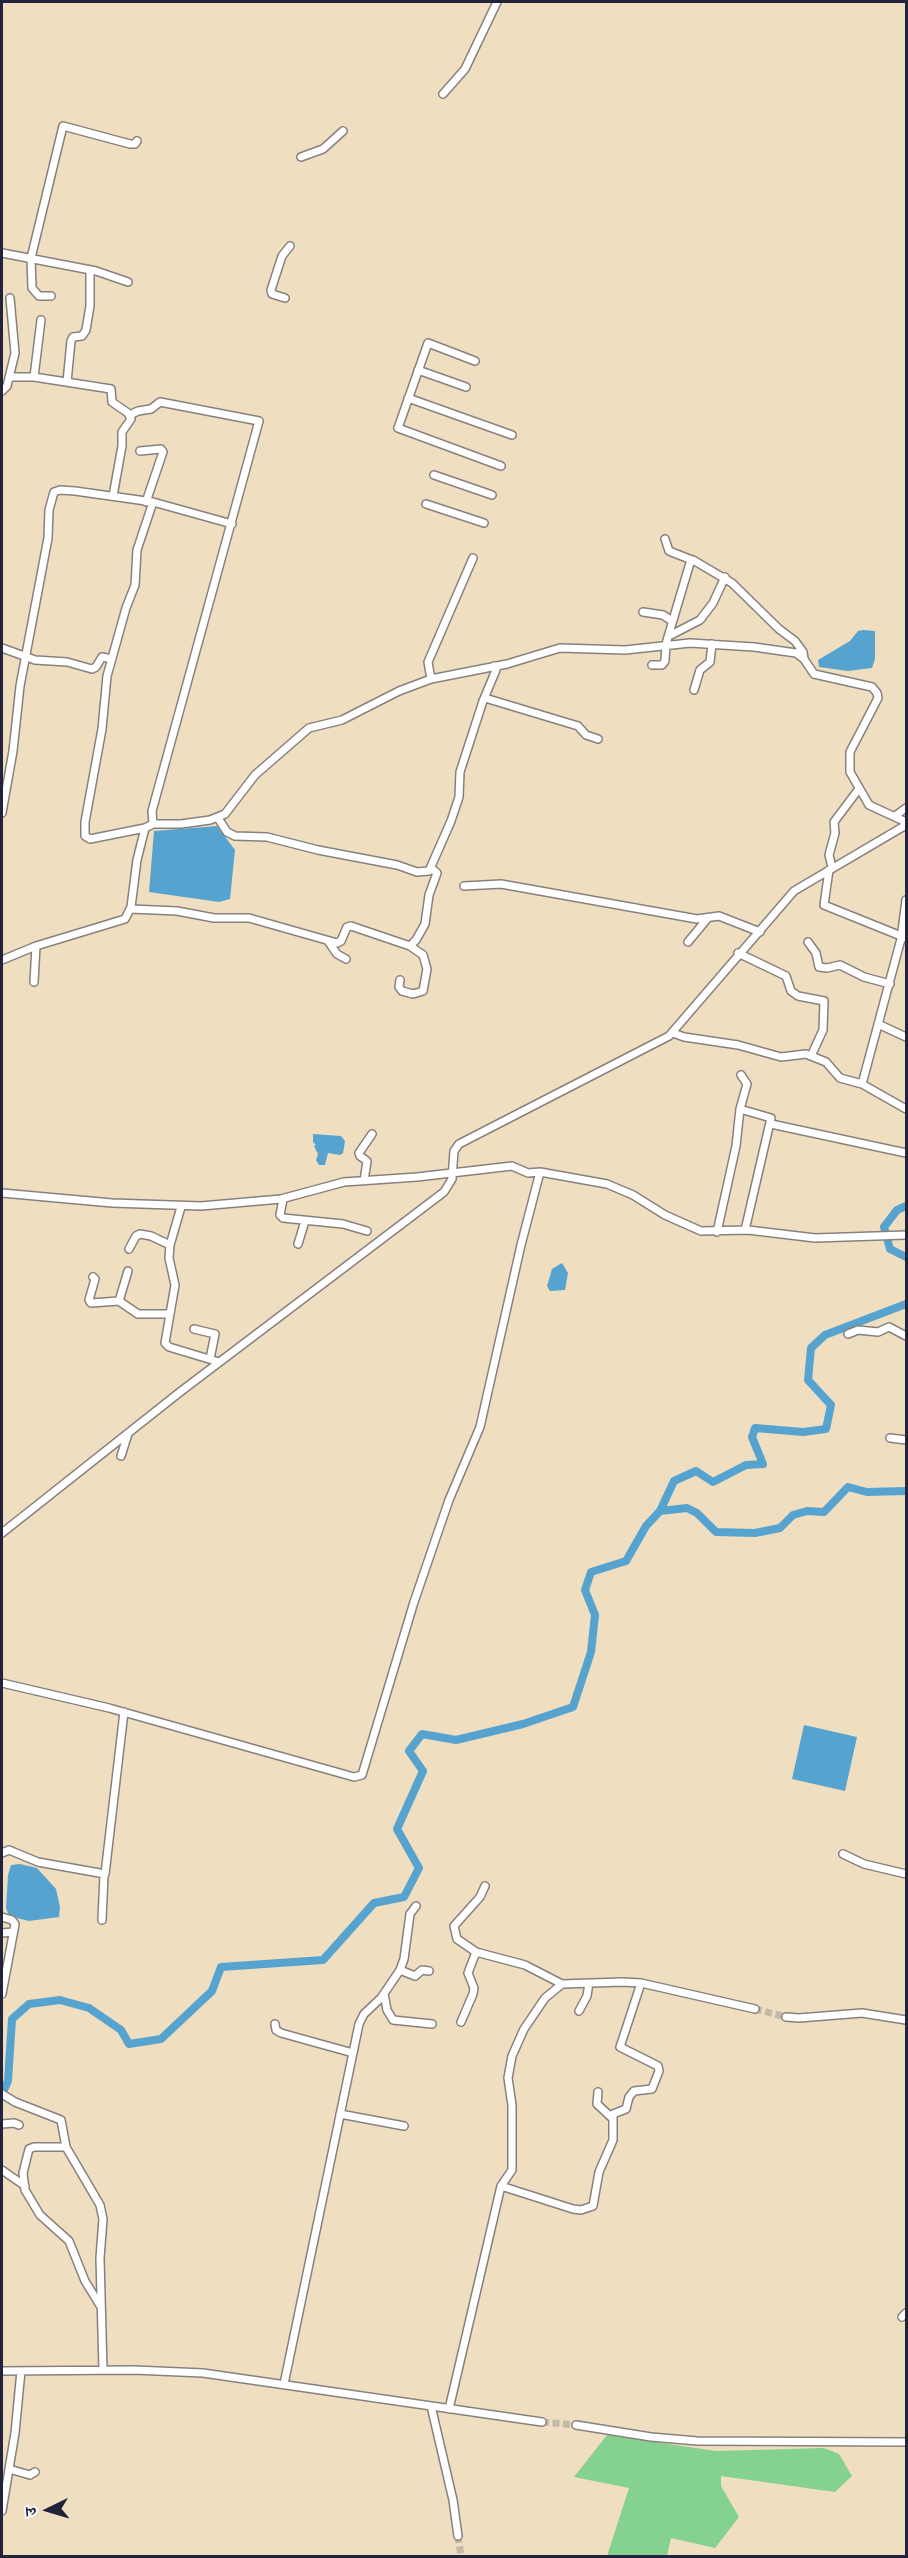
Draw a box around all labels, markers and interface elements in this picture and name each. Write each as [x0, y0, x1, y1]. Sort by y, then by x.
north arrow [18, 2480, 78, 2540]
text: उ [20, 2507, 40, 2517]

